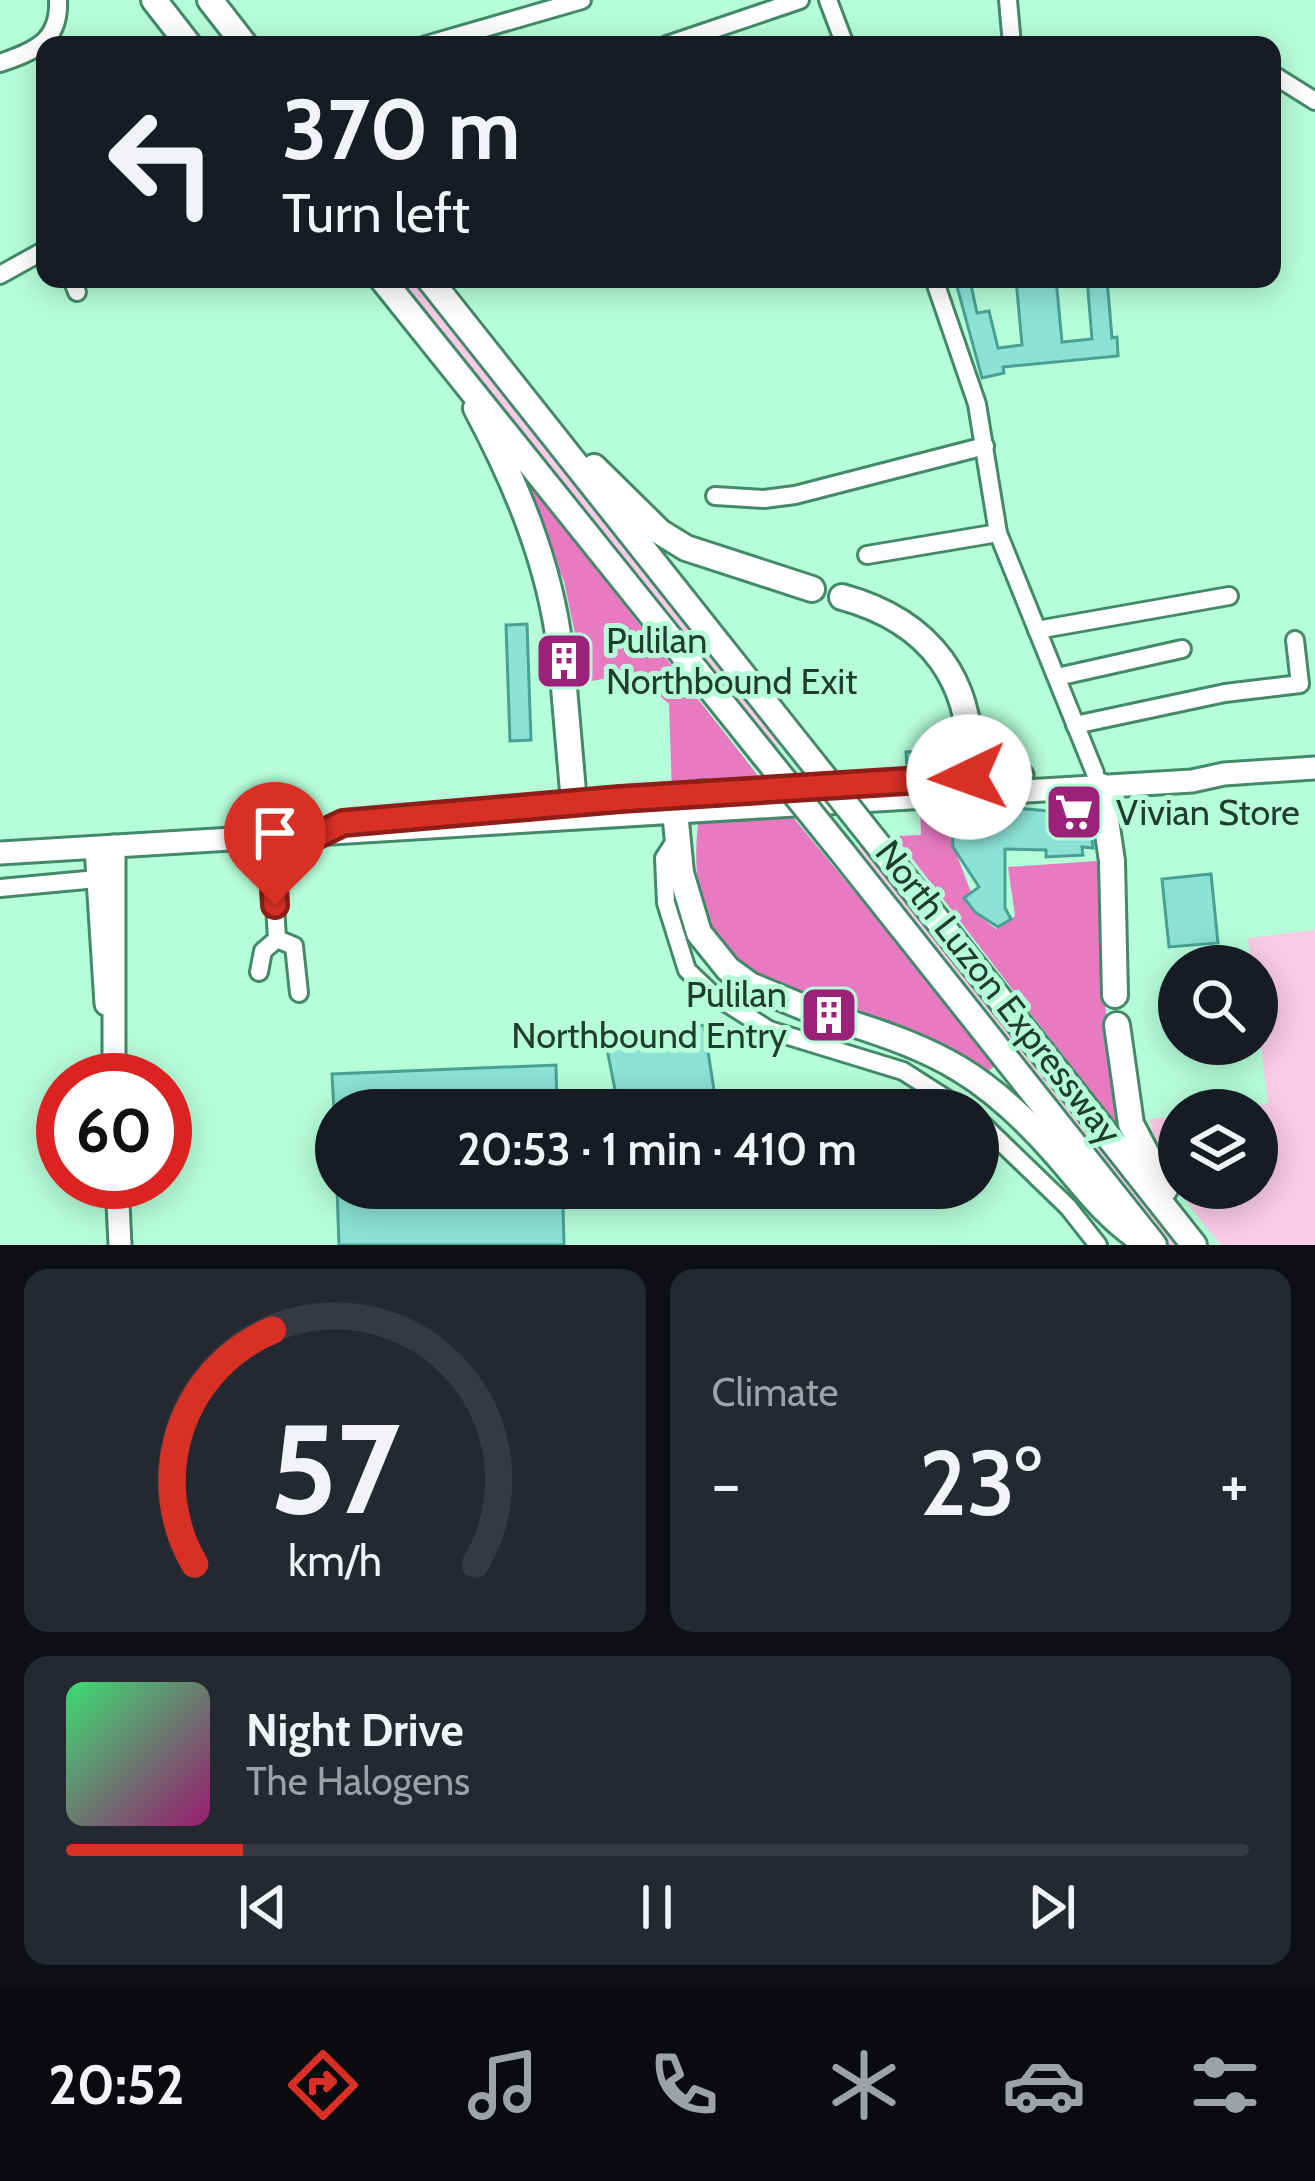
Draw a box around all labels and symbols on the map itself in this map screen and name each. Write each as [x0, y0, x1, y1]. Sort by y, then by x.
place label: Pulilan Northbound Exit [606, 618, 857, 703]
building icon: Pulilan Northbound Exit [533, 630, 595, 692]
position arrow [906, 714, 1032, 840]
supermarket icon: Vivian Store [1043, 781, 1105, 843]
pin [224, 782, 326, 905]
place label: Vivian Store [1116, 790, 1300, 834]
street label: North Luzon Expressway [867, 831, 1131, 1153]
place label: Pulilan Northbound Entry [511, 972, 787, 1057]
building icon: Pulilan Northbound Entry [798, 984, 860, 1046]
speed limit sign: 60 [36, 1053, 192, 1209]

